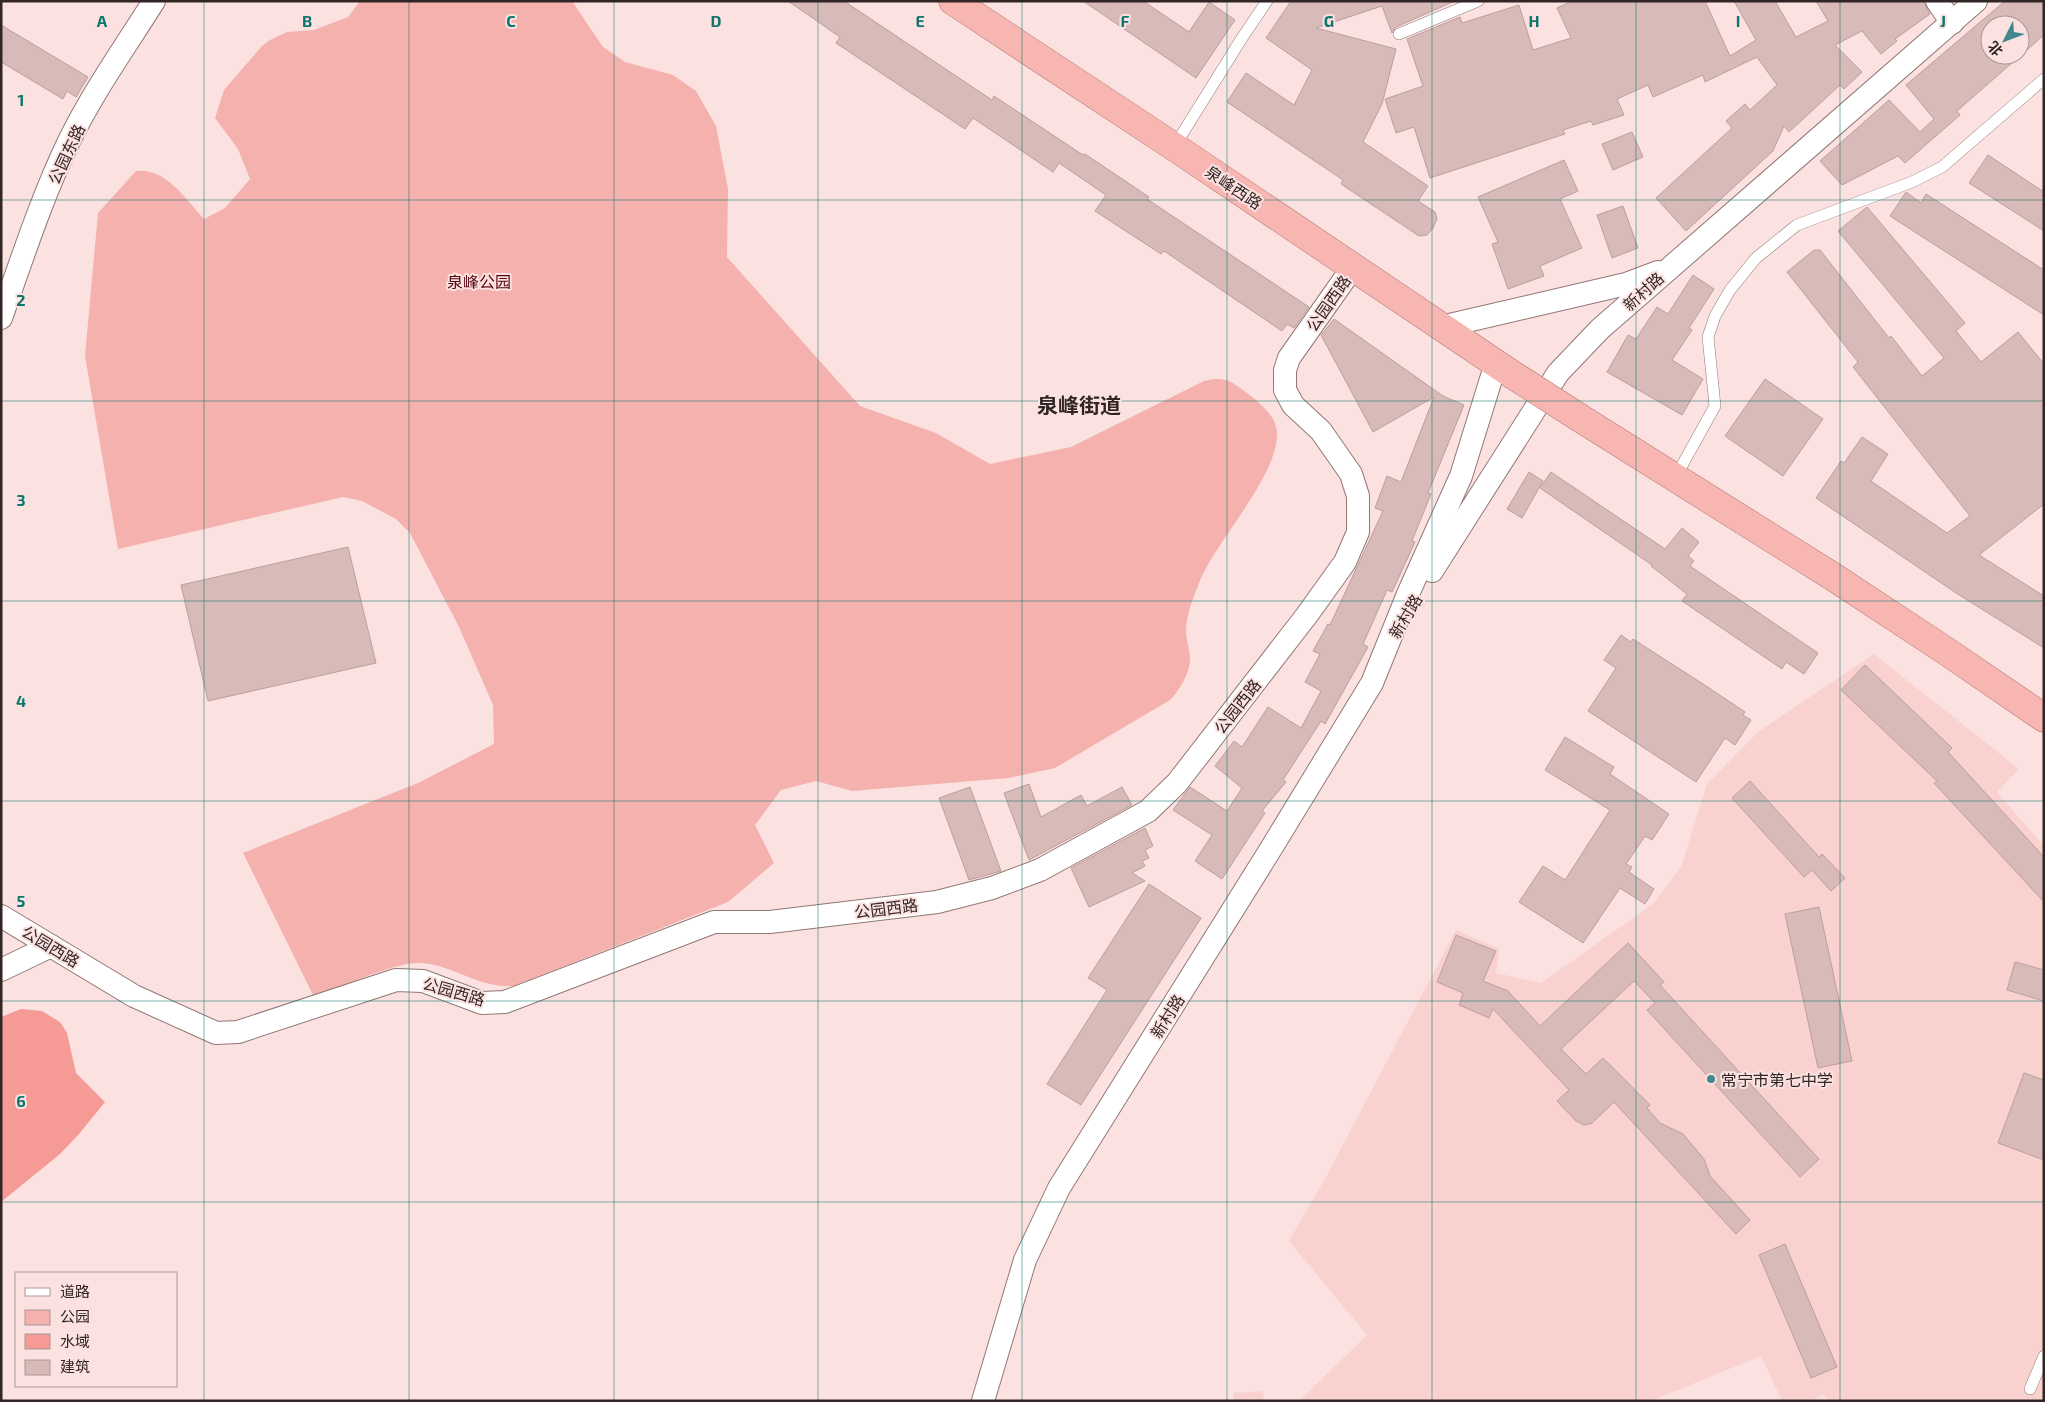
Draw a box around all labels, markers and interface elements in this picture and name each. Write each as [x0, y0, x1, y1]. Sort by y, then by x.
text: A [97, 11, 108, 30]
text: B [302, 11, 312, 30]
text: C [506, 11, 516, 30]
text: D [711, 11, 722, 30]
text: E [915, 11, 925, 30]
text: F [1121, 11, 1130, 30]
text: G [1324, 11, 1334, 30]
text: H [1528, 11, 1540, 30]
text: I [1736, 11, 1740, 30]
text: J [1940, 11, 1946, 30]
north arrow [1980, 15, 2030, 65]
text: 北 [1984, 38, 2006, 60]
text: 1 [18, 90, 24, 109]
street label: 公园东路 [44, 121, 88, 187]
street label: 泉峰西路 [1202, 161, 1266, 213]
street label: 新村路 [1619, 268, 1667, 314]
street label: 公园西路 [1302, 271, 1354, 335]
park label: 泉峰公园 [447, 272, 511, 291]
text: 2 [16, 290, 26, 309]
district label: 泉峰街道 [1037, 392, 1121, 417]
text: 3 [16, 490, 26, 509]
street label: 新村路 [1384, 591, 1426, 641]
street label: 公园西路 [1210, 675, 1264, 737]
text: 4 [16, 691, 26, 710]
text: 5 [17, 891, 26, 910]
street label: 公园西路 [853, 895, 919, 921]
street label: 公园西路 [19, 921, 83, 971]
street label: 公园西路 [421, 973, 487, 1009]
street label: 新村路 [1146, 991, 1188, 1041]
place label: 常宁市第七中学 [1721, 1070, 1833, 1089]
marker: 常宁市第七中学 [1705, 1073, 1717, 1085]
text: 6 [16, 1091, 26, 1110]
legend [15, 1272, 178, 1387]
text: 道路 [60, 1282, 90, 1300]
text: 公园 [60, 1307, 90, 1325]
text: 水域 [60, 1332, 90, 1350]
text: 建筑 [60, 1357, 90, 1375]

